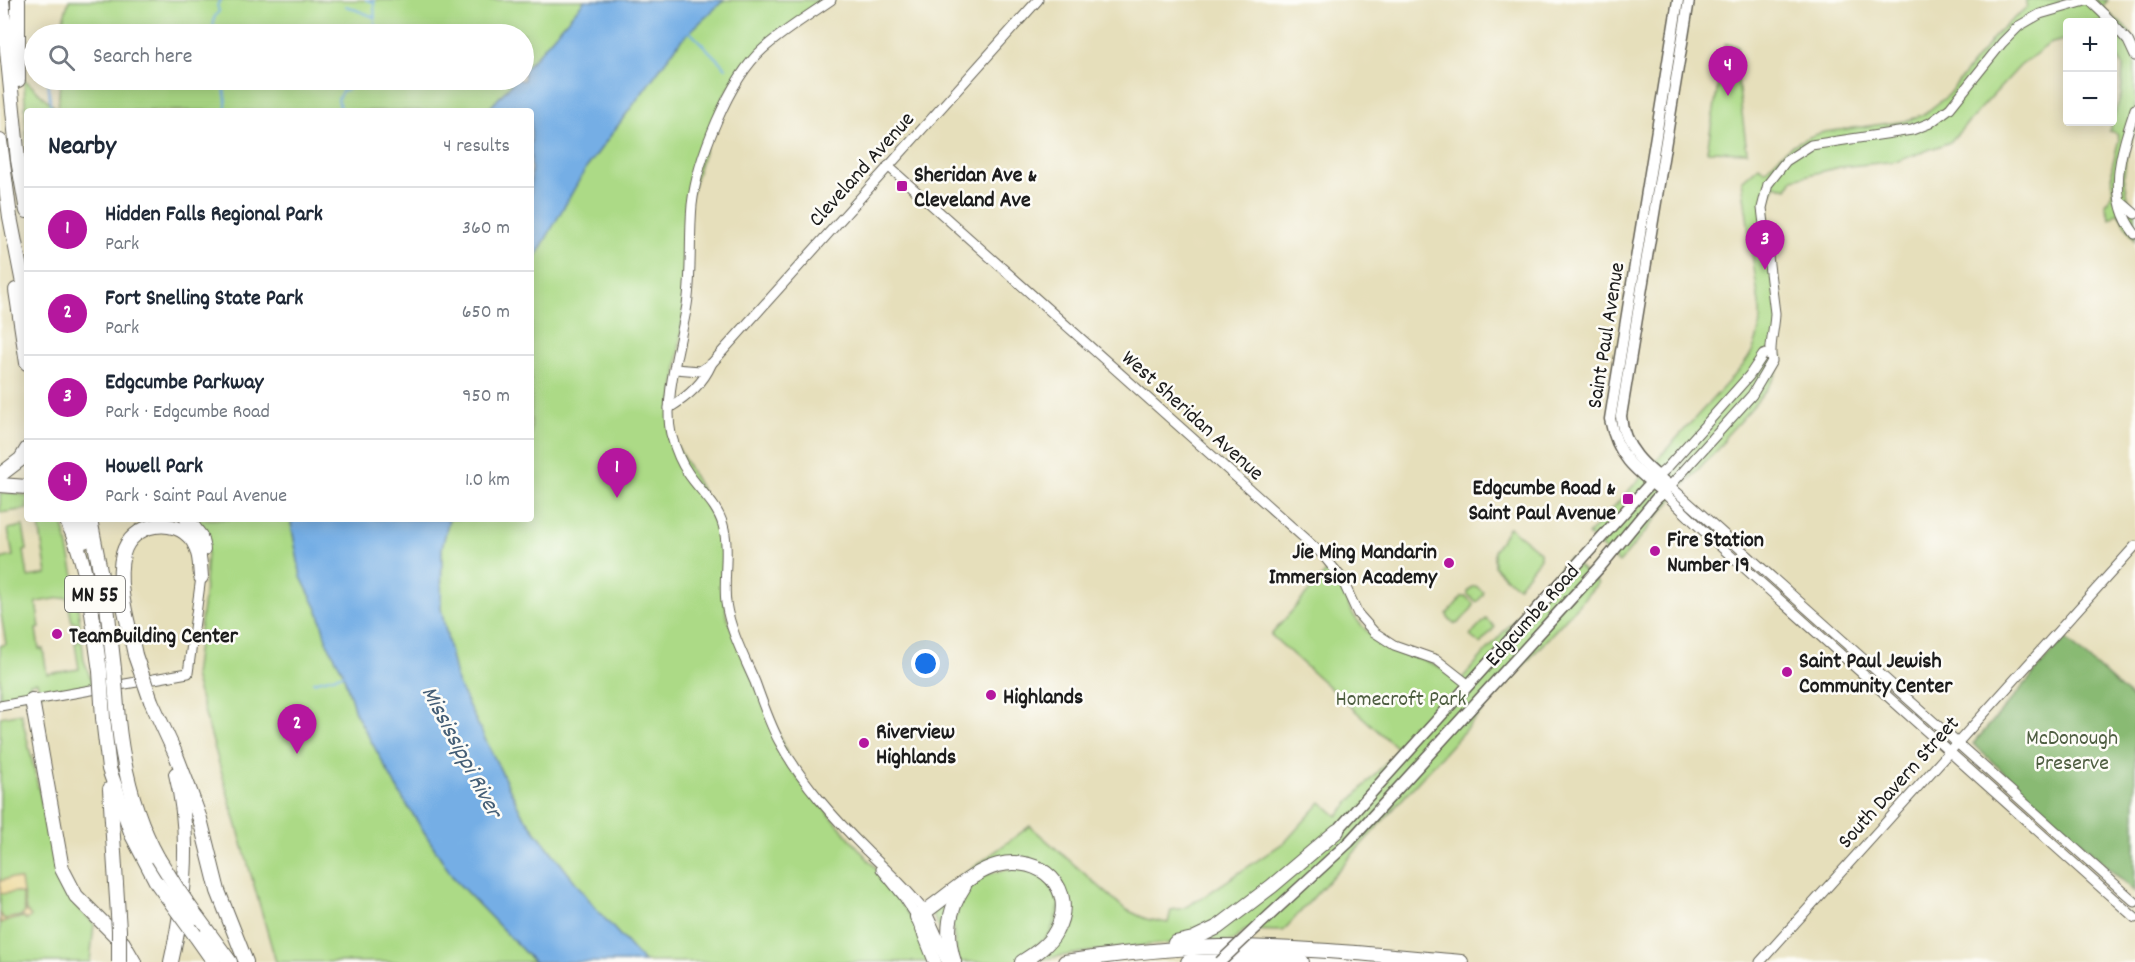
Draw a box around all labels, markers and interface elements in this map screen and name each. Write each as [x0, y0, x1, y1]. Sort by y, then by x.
map controls [2063, 18, 2117, 126]
button: + [2063, 18, 2117, 72]
search box [24, 24, 534, 90]
icon: search [45, 41, 78, 74]
text: Search here [93, 42, 192, 73]
pin: 4 [1708, 46, 1748, 96]
button: − [2063, 72, 2117, 126]
street label: Cleveland Avenue [802, 106, 923, 235]
text: Nearby [48, 129, 116, 166]
text: 4 results [443, 133, 510, 161]
place label: Sheridan Ave & Cleveland Ave [914, 161, 1037, 217]
marker: Sheridan Ave & Cleveland Ave [895, 179, 909, 193]
text: Hidden Falls Regional Park [105, 200, 323, 231]
text: 1 [65, 215, 70, 243]
text: 360 m [462, 215, 510, 243]
pin: 3 [1746, 220, 1784, 270]
text: Park [105, 231, 139, 259]
street label: Saint Paul Avenue [1581, 260, 1634, 411]
text: Fort Snelling State Park [105, 284, 303, 315]
text: 2 [63, 299, 72, 327]
text: 650 m [462, 299, 510, 327]
text: Park [105, 315, 139, 343]
street label: West Sheridan Avenue [1114, 344, 1270, 489]
text: Edgcumbe Parkway [105, 368, 264, 399]
text: 3 [63, 383, 72, 411]
text: 950 m [462, 383, 510, 411]
text: Park · Edgcumbe Road [105, 399, 270, 427]
pin: 1 [598, 448, 636, 498]
text: Howell Park [105, 452, 203, 483]
text: 4 [63, 467, 72, 495]
text: 1.0 km [465, 467, 510, 495]
place label: Edgcumbe Road & Saint Paul Avenue [1468, 474, 1616, 530]
text: Park · Saint Paul Avenue [105, 483, 287, 511]
marker: Edgcumbe Road & Saint Paul Avenue [1621, 492, 1635, 506]
place label: Fire Station Number 19 [1667, 526, 1764, 582]
place label: Jie Ming Mandarin Immersion Academy [1269, 538, 1438, 594]
marker: Fire Station Number 19 [1648, 544, 1662, 558]
marker: Jie Ming Mandarin Immersion Academy [1442, 556, 1456, 570]
street label: Edgcumbe Road [1479, 558, 1588, 675]
road number: MN 55 [65, 576, 125, 612]
place label: TeamBuilding Center [69, 622, 239, 653]
marker: TeamBuilding Center [50, 627, 64, 641]
place label: Saint Paul Jewish Community Center [1799, 647, 1953, 703]
your location [911, 649, 940, 678]
marker: Saint Paul Jewish Community Center [1780, 665, 1794, 679]
water label: Mississippi River [411, 680, 511, 827]
place label: Highlands [1003, 683, 1083, 714]
park label: Homecroft Park [1335, 685, 1467, 716]
marker: Highlands [984, 688, 998, 702]
pin: 2 [278, 704, 316, 754]
street label: South Davern Street [1831, 710, 1968, 857]
place label: Riverview Highlands [876, 718, 956, 774]
park label: McDonough Preserve [2026, 724, 2118, 780]
marker: Riverview Highlands [857, 736, 871, 750]

